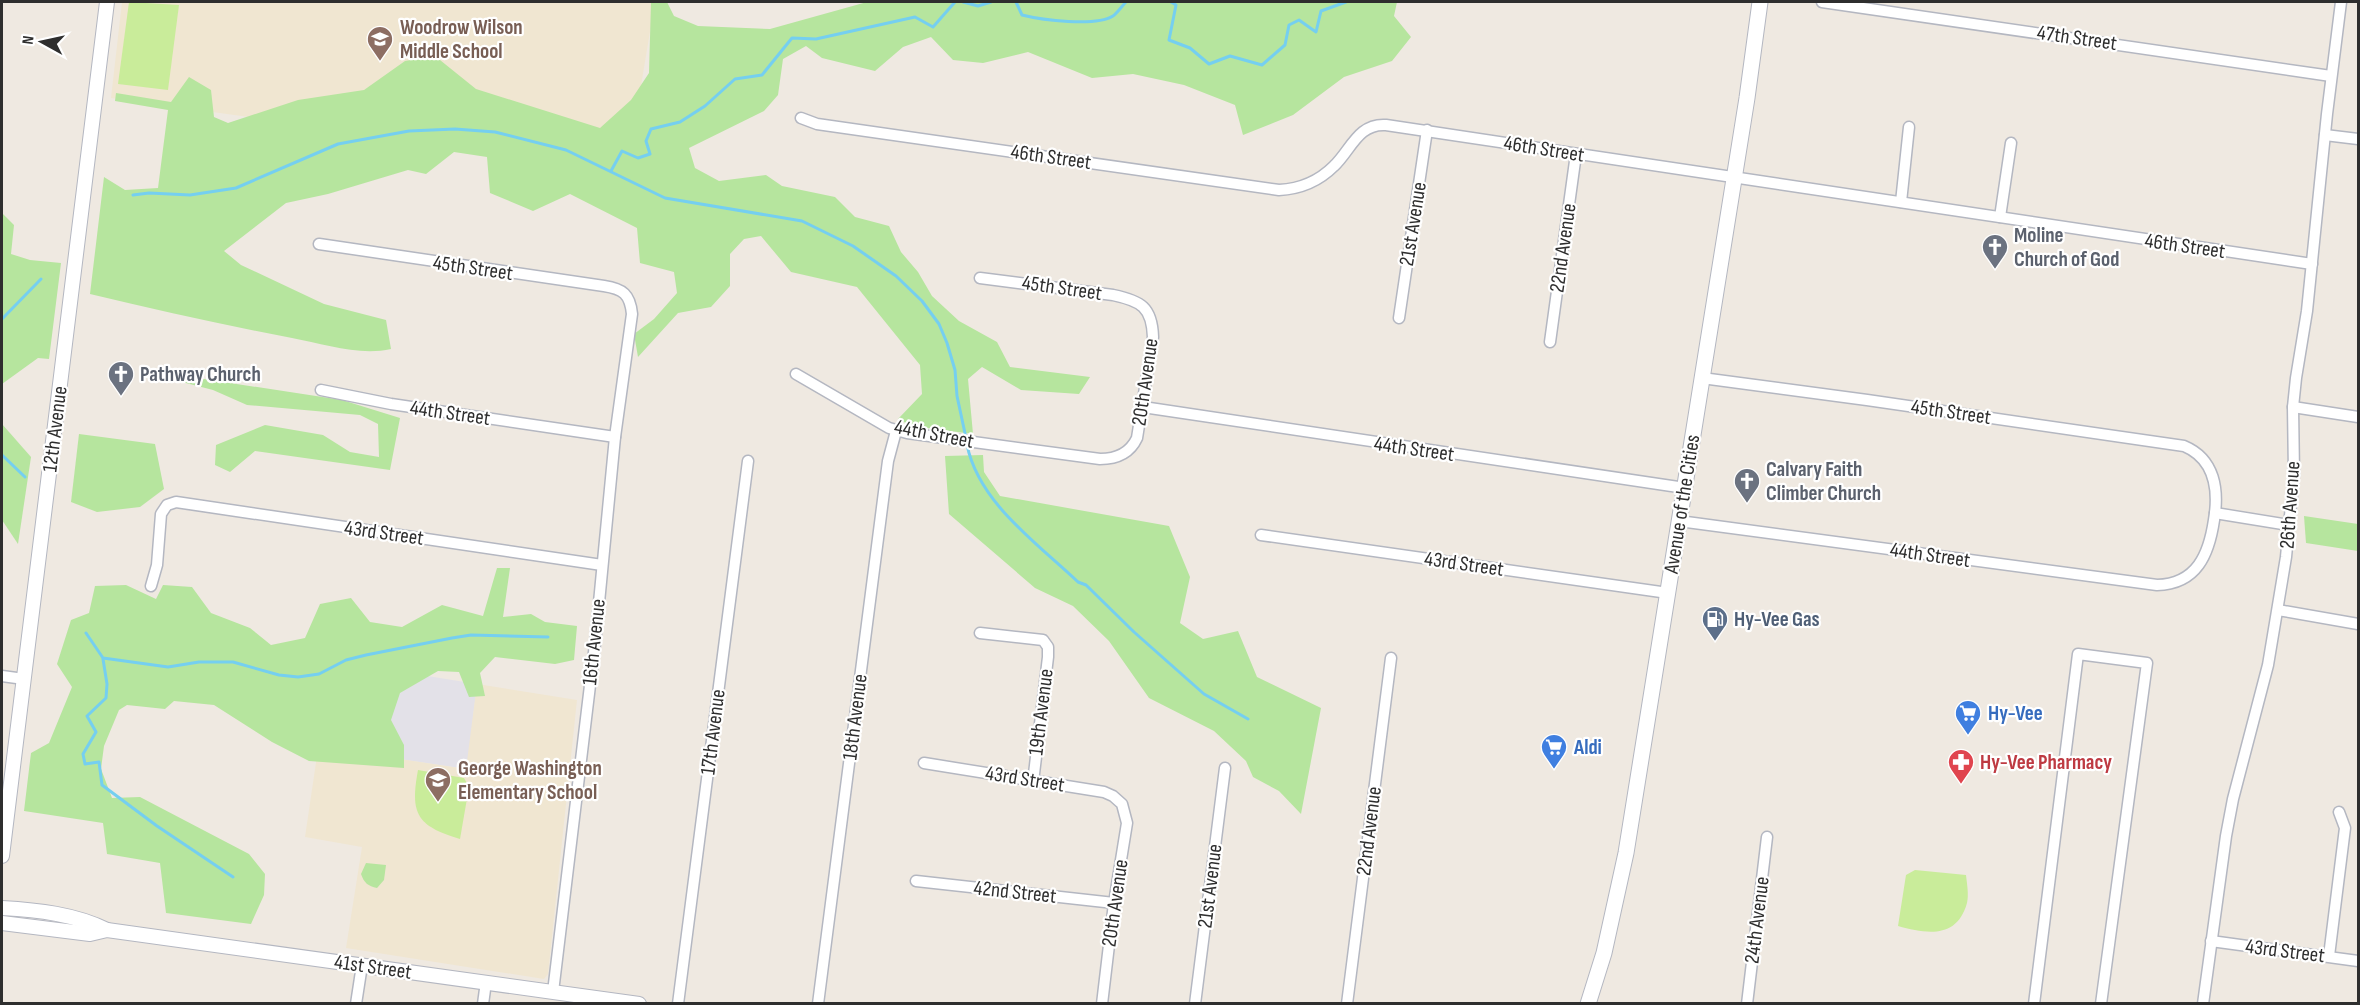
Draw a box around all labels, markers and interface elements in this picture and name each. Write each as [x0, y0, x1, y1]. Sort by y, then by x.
north arrow [12, 12, 72, 72]
place label: Woodrow Wilson Middle School [400, 15, 523, 64]
street label: 47th Street [2036, 20, 2118, 56]
school or university icon: Woodrow Wilson Middle School [365, 24, 395, 62]
text: N [19, 35, 39, 46]
street label: 46th Street [1502, 130, 1586, 168]
street label: 46th Street [1009, 139, 1093, 175]
street label: 21st Avenue [1394, 180, 1432, 268]
street label: 22nd Avenue [1544, 202, 1582, 294]
place label: Moline Church of God [2014, 223, 2119, 272]
street label: 46th Street [2143, 228, 2227, 264]
church icon: Moline Church of God [1980, 232, 2010, 270]
street label: 45th Street [431, 250, 515, 286]
street label: 45th Street [1020, 270, 1104, 306]
street label: 20th Avenue [1126, 337, 1164, 427]
church icon: Pathway Church [106, 359, 136, 397]
place label: Pathway Church [140, 362, 261, 387]
street label: 12th Avenue [37, 385, 73, 473]
street label: 45th Street [1909, 394, 1993, 430]
street label: 44th Street [408, 395, 492, 431]
street label: 44th Street [892, 414, 976, 454]
street label: 44th Street [1372, 431, 1456, 467]
street label: Avenue of the Cities [1659, 433, 1705, 576]
place label: Calvary Faith Climber Church [1766, 457, 1881, 506]
street label: 26th Avenue [2274, 460, 2306, 550]
church icon: Calvary Faith Climber Church [1732, 466, 1762, 504]
street label: 43rd Street [343, 515, 425, 551]
street label: 44th Street [1888, 537, 1972, 573]
street label: 43rd Street [1423, 546, 1505, 582]
street label: 16th Avenue [577, 598, 611, 686]
fuel station icon: Hy-Vee Gas [1700, 604, 1730, 642]
place label: Hy-Vee Gas [1734, 607, 1820, 632]
street label: 19th Avenue [1023, 667, 1059, 757]
street label: 18th Avenue [837, 672, 873, 762]
street label: 17th Avenue [695, 688, 731, 776]
supermarket icon: Hy-Vee [1953, 698, 1983, 736]
place label: Hy-Vee [1988, 701, 2043, 726]
supermarket icon: Aldi [1539, 732, 1569, 770]
place label: Aldi [1573, 735, 1602, 760]
pharmacy icon: Hy-Vee Pharmacy [1946, 747, 1976, 785]
place label: Hy-Vee Pharmacy [1980, 750, 2112, 775]
place label: George Washington Elementary School [458, 756, 602, 805]
street label: 43rd Street [984, 760, 1066, 798]
school or university icon: George Washington Elementary School [423, 765, 453, 803]
street label: 22nd Avenue [1351, 785, 1387, 877]
street label: 21st Avenue [1192, 842, 1228, 930]
street label: 20th Avenue [1096, 858, 1134, 948]
street label: 42nd Street [972, 875, 1058, 909]
street label: 24th Avenue [1739, 875, 1775, 965]
street label: 43rd Street [2244, 934, 2326, 968]
street label: 41st Street [333, 949, 413, 985]

